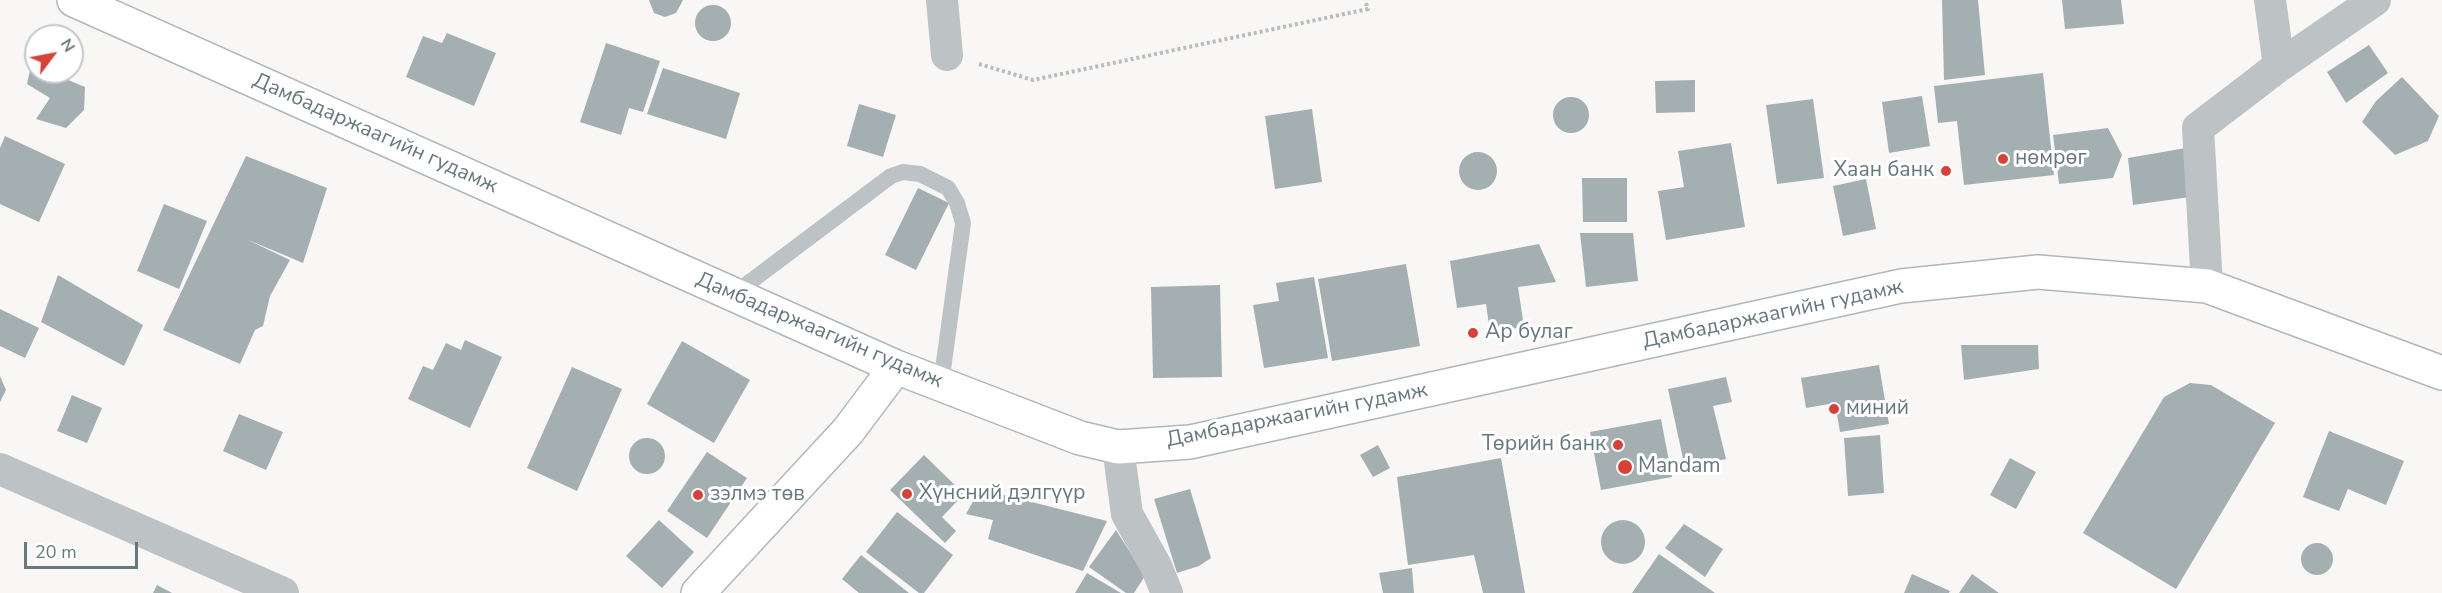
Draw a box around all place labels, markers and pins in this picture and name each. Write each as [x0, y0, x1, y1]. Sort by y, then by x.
place label: нөмрөг [2015, 146, 2087, 172]
marker: нөмрөг [1996, 152, 2010, 166]
place label: Хаан банк [1833, 158, 1934, 184]
marker: Хаан банк [1939, 164, 1953, 178]
place label: Ар булаг [1485, 320, 1573, 346]
marker: Ар булаг [1466, 326, 1480, 340]
place label: миний [1846, 396, 1909, 422]
marker: миний [1827, 402, 1841, 416]
place label: Төрийн банк [1482, 432, 1606, 458]
marker: Төрийн банк [1611, 438, 1625, 452]
place label: Mandam [1638, 454, 1720, 480]
marker: Mandam [1616, 458, 1634, 476]
place label: Хүнсний дэлгүүр [919, 481, 1085, 507]
place label: зэлмэ төв [710, 482, 805, 508]
marker: Хүнсний дэлгүүр [900, 487, 914, 501]
marker: зэлмэ төв [691, 488, 705, 502]

